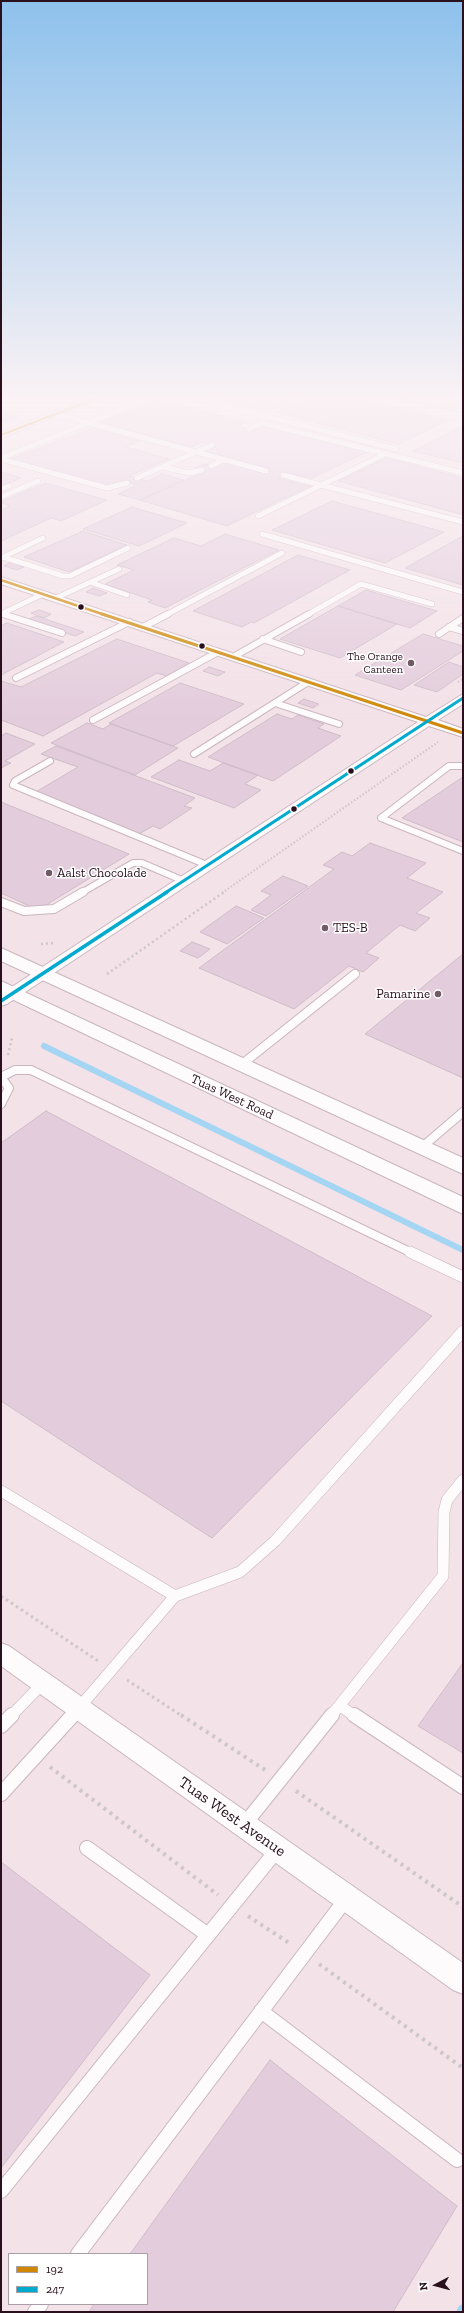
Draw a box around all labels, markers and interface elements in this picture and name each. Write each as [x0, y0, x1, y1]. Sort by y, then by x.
unlabelled marker [76, 602, 86, 612]
unlabelled marker [197, 641, 207, 651]
place label: The Orange Canteen [347, 650, 403, 676]
marker: The Orange Canteen [406, 658, 416, 668]
unlabelled marker [346, 766, 356, 776]
unlabelled marker [289, 804, 299, 814]
place label: Aalst Chocolade [57, 865, 147, 881]
marker: Aalst Chocolade [44, 868, 54, 878]
place label: TES-B [333, 920, 368, 936]
marker: TES-B [320, 923, 330, 933]
place label: Pamarine [376, 986, 430, 1002]
marker: Pamarine [433, 989, 443, 999]
street label: Tuas West Road [188, 1071, 276, 1123]
street label: Tuas West Avenue [175, 1773, 289, 1861]
legend [8, 2253, 148, 2305]
text: 192 [46, 2262, 63, 2276]
north arrow [416, 2265, 456, 2305]
text: N [417, 2281, 430, 2291]
text: 247 [46, 2282, 64, 2296]

